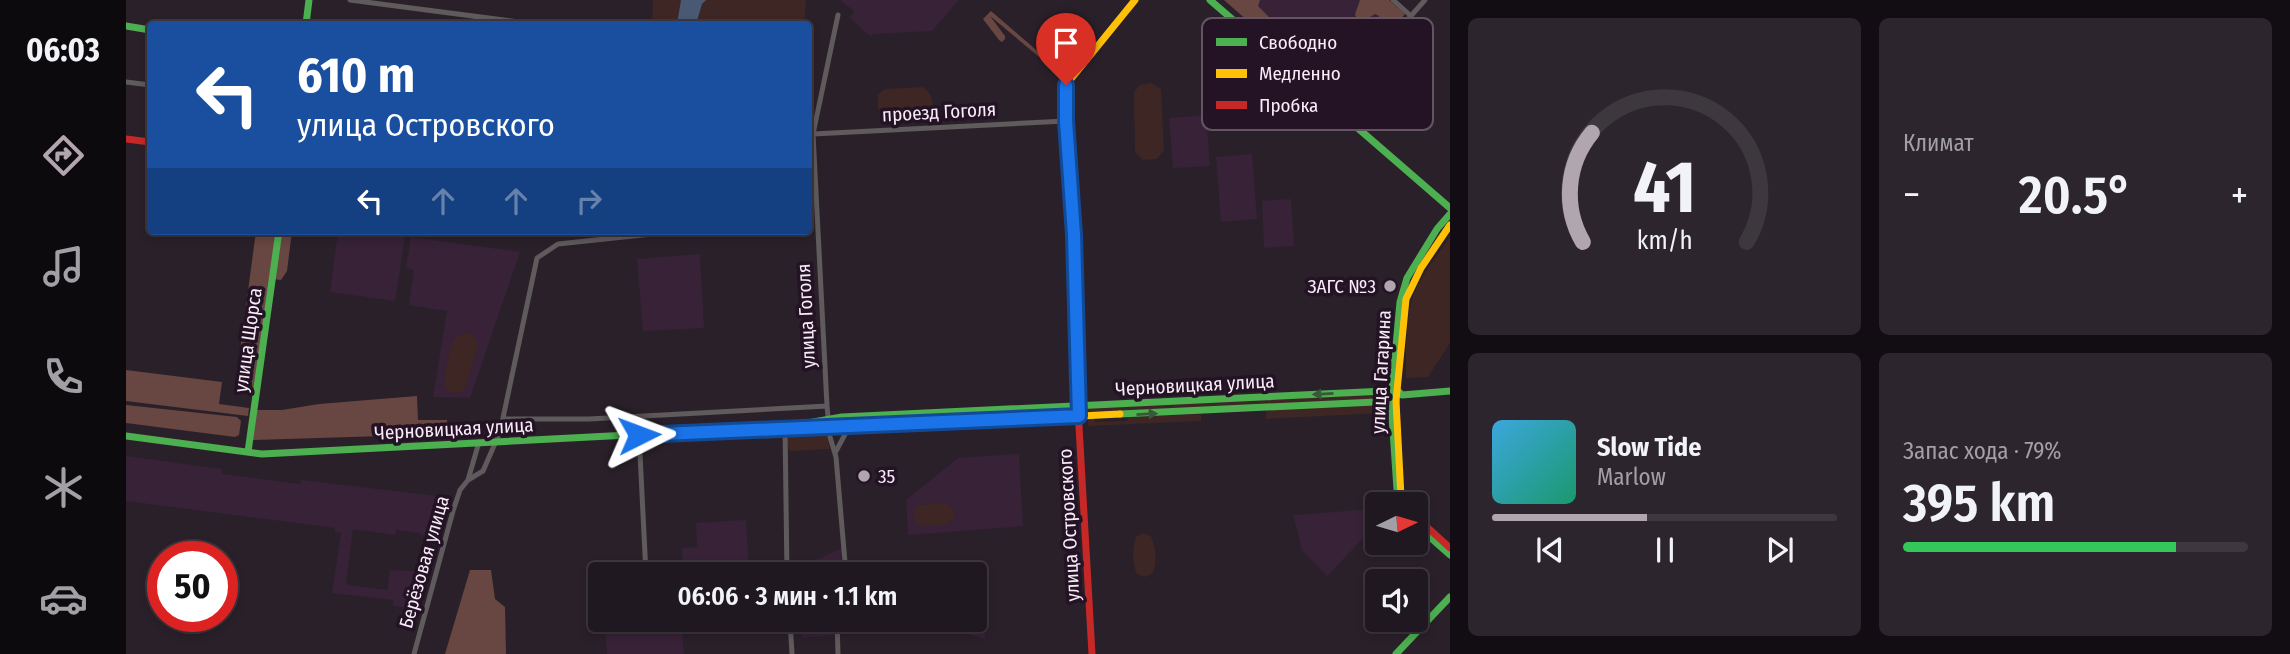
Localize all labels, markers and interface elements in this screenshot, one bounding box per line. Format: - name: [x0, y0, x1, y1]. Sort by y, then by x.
- pin: [1036, 13, 1096, 85]
- legend: [1202, 18, 1433, 130]
- icon: arrive: [1047, 24, 1085, 62]
- text: 06:03: [26, 31, 100, 69]
- text: Свободно: [1259, 31, 1337, 54]
- text: 610 m: [297, 46, 415, 105]
- icon: left: [182, 49, 273, 140]
- text: Медленно: [1259, 62, 1341, 85]
- text: Пробка: [1259, 94, 1318, 117]
- street label: проезд Гоголя: [881, 98, 997, 126]
- text: улица Островского: [297, 106, 555, 144]
- text: Климат: [1903, 129, 1974, 157]
- icon: directions: [39, 131, 88, 180]
- text: 41: [1633, 145, 1696, 232]
- text: 20.5°: [2019, 164, 2132, 227]
- text: −: [1903, 172, 1920, 218]
- text: +: [2231, 172, 2248, 218]
- icon: left: [351, 182, 389, 220]
- icon: ahead: [424, 182, 462, 220]
- icon: ahead: [497, 182, 535, 220]
- icon: right: [570, 182, 608, 220]
- text: km/h: [1637, 226, 1692, 256]
- icon: music: [39, 242, 88, 291]
- street label: улица Гоголя: [792, 263, 820, 369]
- place label: ЗАГС №3: [1308, 275, 1376, 298]
- marker: ЗАГС №3: [1382, 278, 1398, 294]
- street label: улица Щорса: [229, 286, 267, 394]
- street label: улица Гагарина: [1366, 310, 1396, 434]
- icon: phone: [39, 352, 88, 401]
- street label: Черновицкая улица: [1115, 369, 1275, 401]
- one-way arrow: [1312, 389, 1334, 400]
- position arrow: [602, 398, 676, 472]
- one-way arrow: [1136, 408, 1158, 419]
- street label: Черновицкая улица: [374, 413, 534, 445]
- text: Slow Tide: [1597, 432, 1701, 463]
- text: Запас хода · 79%: [1903, 437, 2062, 465]
- street label: улица Островского: [1054, 448, 1084, 602]
- icon: climate: [39, 463, 88, 512]
- text: Marlow: [1597, 463, 1666, 491]
- place label: 35: [878, 465, 895, 488]
- marker: 35: [856, 468, 872, 484]
- text: 395 km: [1903, 472, 2055, 535]
- north arrow: [1365, 492, 1428, 555]
- map controls: [1365, 492, 1428, 632]
- street label: Берёзовая улица: [394, 493, 454, 631]
- icon: previous: [1531, 531, 1569, 569]
- icon: pause: [1646, 531, 1684, 569]
- icon: next: [1761, 531, 1799, 569]
- speed limit sign: 50: [147, 541, 238, 632]
- button: sound: [1365, 569, 1428, 632]
- icon: car: [39, 574, 88, 623]
- text: 06:06 · 3 мин · 1.1 km: [678, 581, 897, 612]

